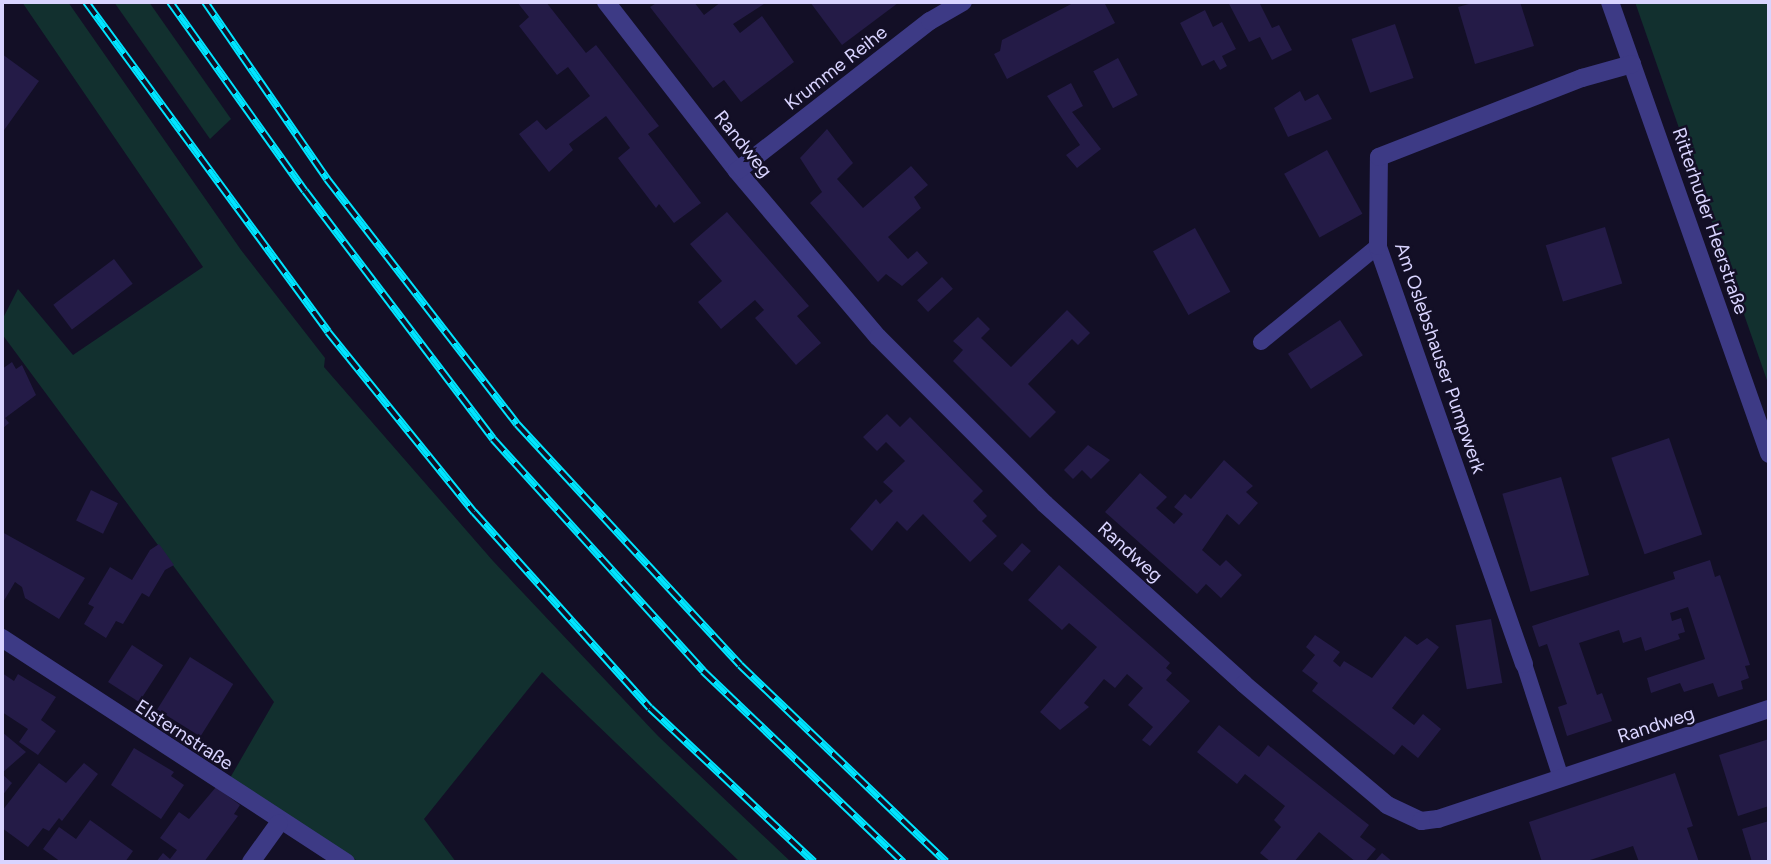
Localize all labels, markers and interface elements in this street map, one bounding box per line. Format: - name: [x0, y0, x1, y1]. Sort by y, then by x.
- street label: Krumme Reihe: [780, 21, 892, 115]
- street label: Randweg: [709, 106, 777, 182]
- street label: Ritterhuder Heerstraße: [1667, 125, 1753, 317]
- street label: Am Oslebshauser Pumpwerk: [1390, 240, 1490, 476]
- street label: Randweg: [1093, 517, 1167, 587]
- street label: Elsternstraße: [131, 695, 237, 775]
- street label: Randweg: [1615, 702, 1697, 748]

